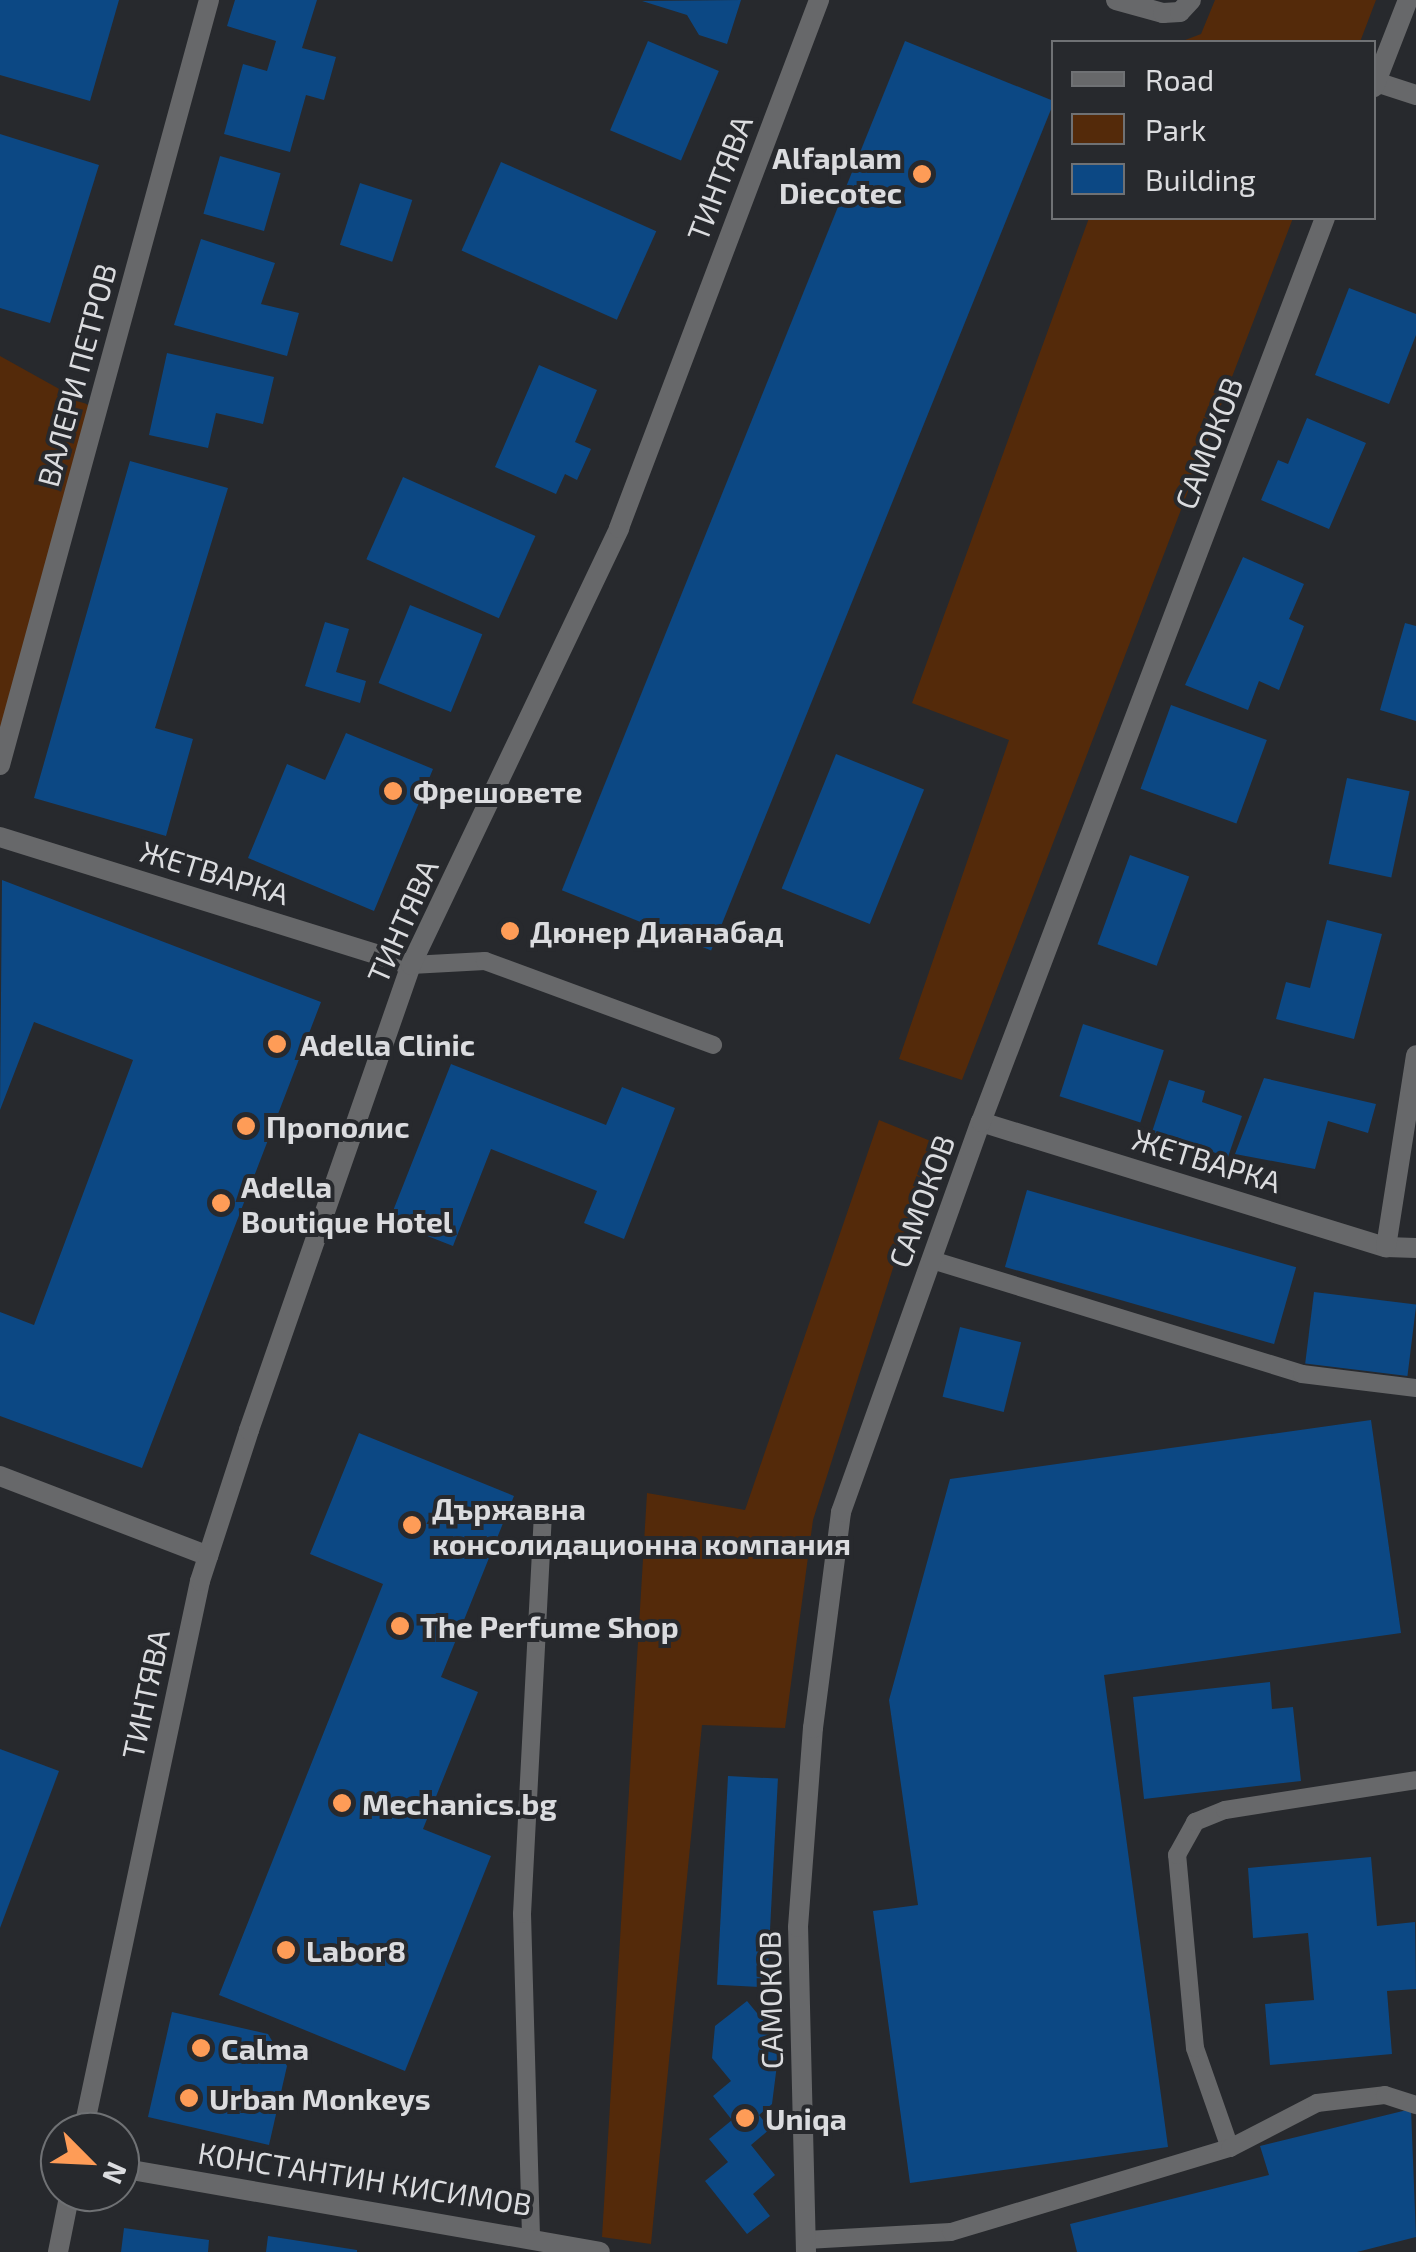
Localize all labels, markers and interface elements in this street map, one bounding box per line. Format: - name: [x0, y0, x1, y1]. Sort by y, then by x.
- legend: [1051, 40, 1376, 220]
- text: Road: [1145, 61, 1214, 97]
- street label: ТИНТЯВА: [679, 110, 759, 246]
- text: Park: [1145, 111, 1206, 147]
- place label: Alfaplam Diecotec: [772, 139, 902, 210]
- text: Building: [1145, 161, 1256, 197]
- marker: Alfaplam Diecotec: [911, 163, 933, 185]
- street label: ВАЛЕРИ ПЕТРОВ: [29, 260, 123, 490]
- street label: САМОКОВ: [1166, 372, 1250, 514]
- place label: Фрешовете: [413, 773, 583, 809]
- marker: Фрешовете: [382, 780, 404, 802]
- street label: ЖЕТВАРКА: [137, 832, 293, 912]
- street label: ТИНТЯВА: [359, 854, 445, 988]
- place label: Дюнер Дианабад: [530, 913, 784, 949]
- marker: Дюнер Дианабад: [499, 920, 521, 942]
- place label: Adella Clinic: [300, 1026, 475, 1062]
- marker: Adella Clinic: [264, 1031, 290, 1057]
- place label: Прополис: [266, 1108, 409, 1144]
- marker: Прополис: [235, 1115, 257, 1137]
- street label: ЖЕТВАРКА: [1129, 1120, 1285, 1200]
- street label: САМОКОВ: [880, 1130, 962, 1272]
- place label: Adella Boutique Hotel: [241, 1168, 453, 1238]
- marker: Adella Boutique Hotel: [210, 1192, 232, 1214]
- place label: Държавна консолидационна компания: [432, 1490, 851, 1560]
- marker: Държавна консолидационна компания: [401, 1514, 423, 1536]
- place label: The Perfume Shop: [420, 1608, 679, 1644]
- marker: The Perfume Shop: [389, 1615, 411, 1637]
- street label: ТИНТЯВА: [114, 1626, 176, 1762]
- place label: Mechanics.bg: [362, 1785, 557, 1821]
- marker: Mechanics.bg: [331, 1792, 353, 1814]
- street label: САМОКОВ: [751, 1930, 789, 2070]
- place label: Labor8: [306, 1932, 406, 1968]
- marker: Labor8: [275, 1939, 297, 1961]
- place label: Calma: [221, 2030, 309, 2066]
- marker: Calma: [190, 2037, 212, 2059]
- place label: Urban Monkeys: [209, 2080, 431, 2116]
- marker: Urban Monkeys: [178, 2087, 200, 2109]
- place label: Uniqa: [765, 2100, 847, 2136]
- marker: Uniqa: [734, 2107, 756, 2129]
- north arrow: [40, 2112, 140, 2212]
- street label: КОНСТАНТИН КИСИМОВ: [196, 2134, 534, 2222]
- text: N: [96, 2157, 135, 2190]

